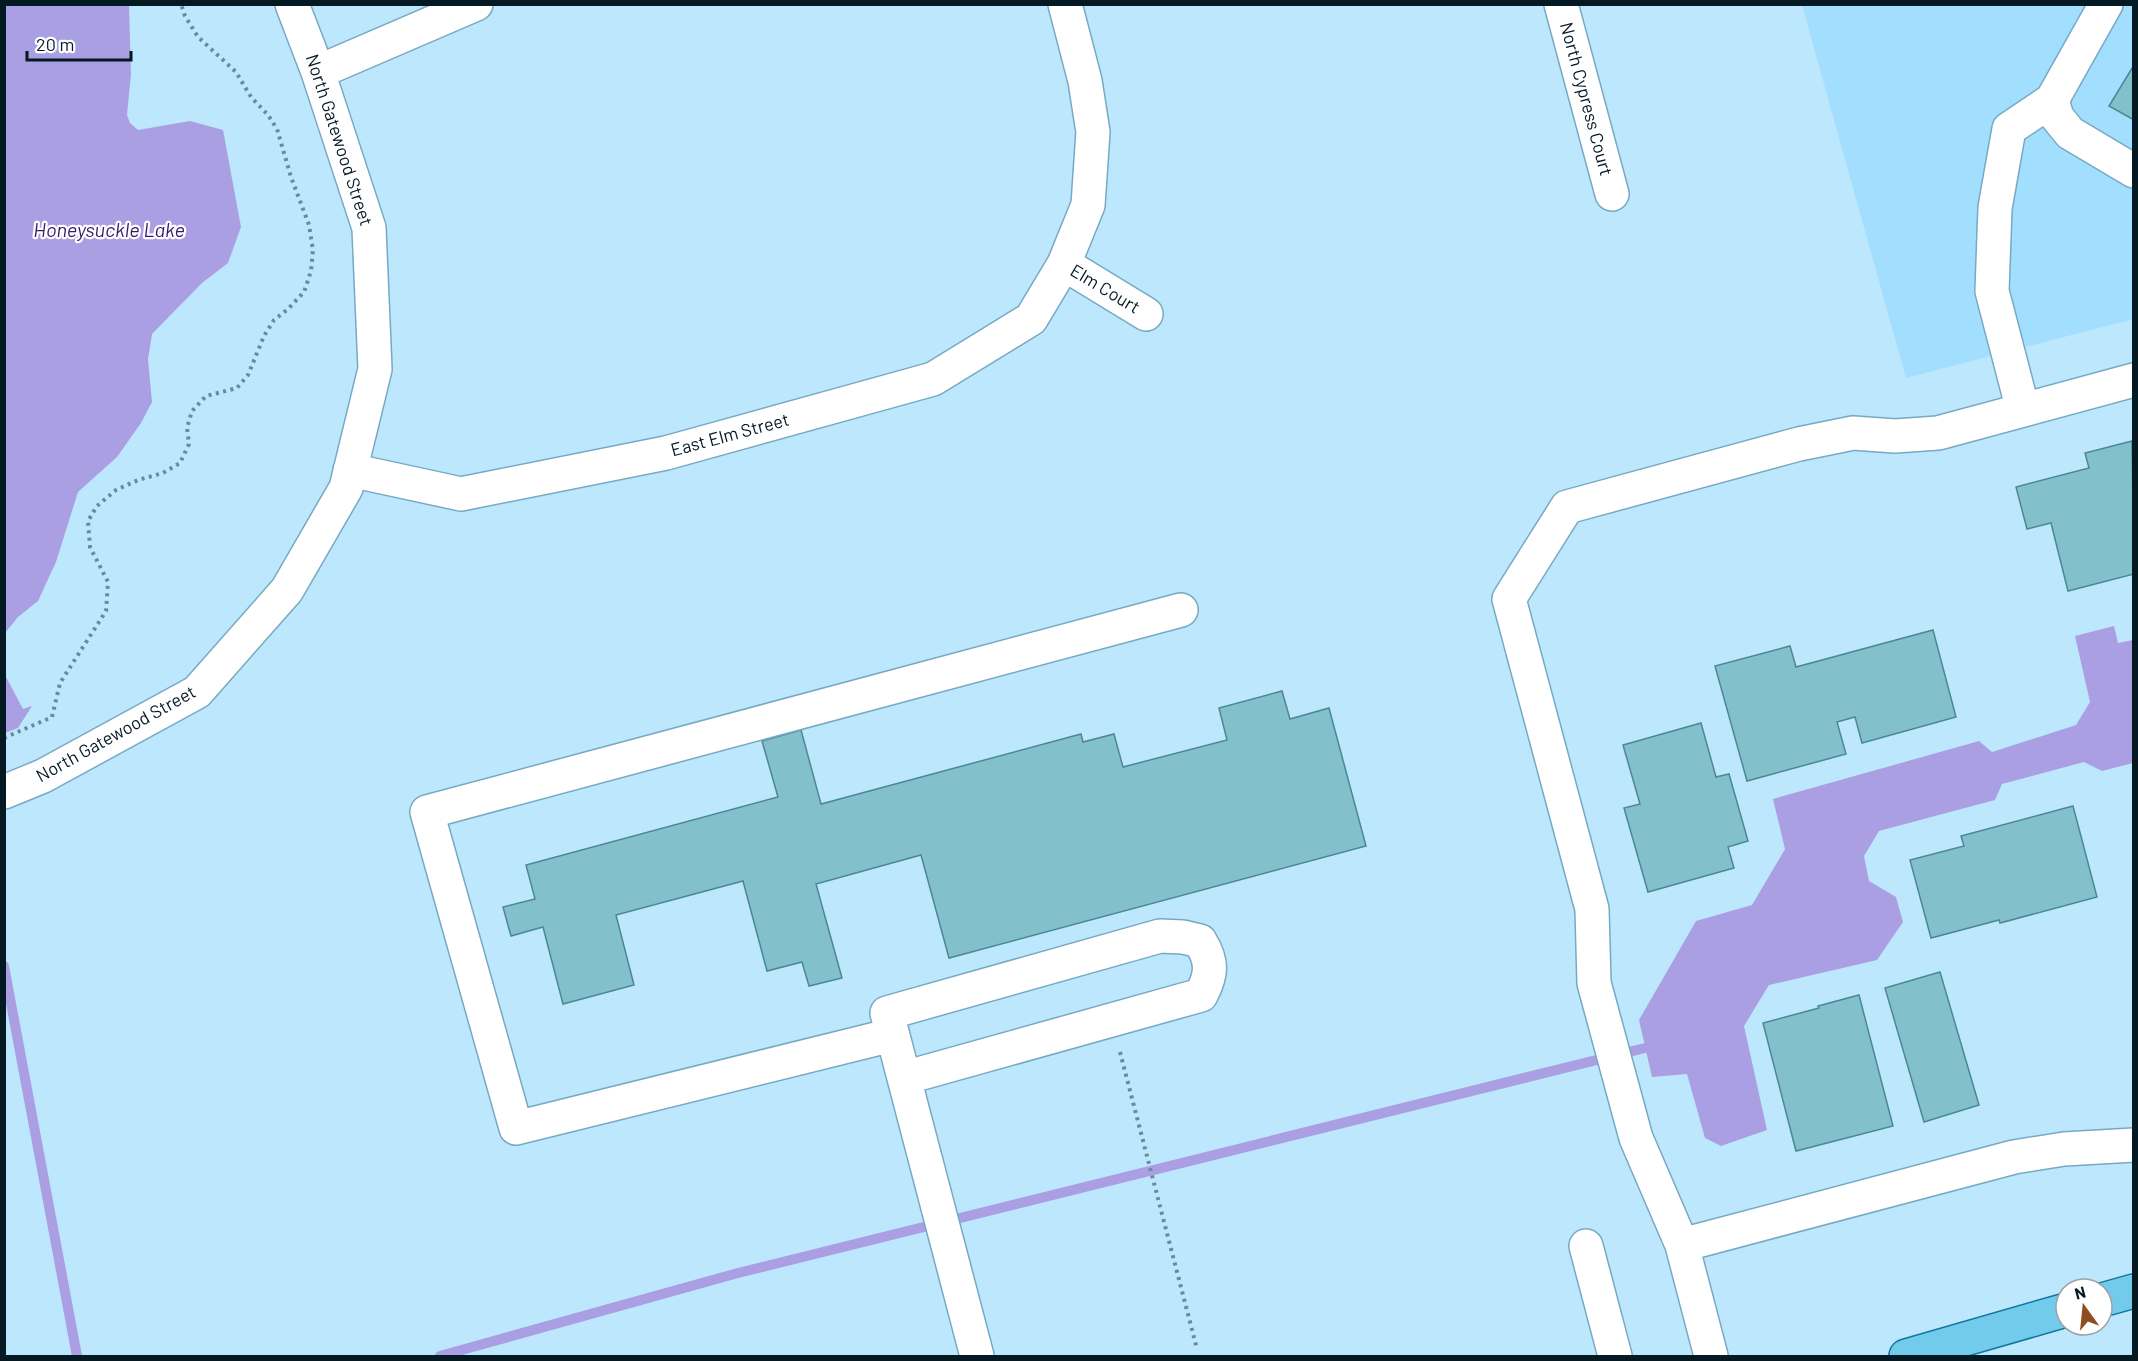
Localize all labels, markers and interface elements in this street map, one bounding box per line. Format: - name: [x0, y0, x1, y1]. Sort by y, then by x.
- street label: North Cypress Court: [1556, 20, 1618, 178]
- scale bar: [27, 24, 130, 62]
- text: 20 m: [36, 33, 74, 55]
- street label: North Gatewood Street: [302, 51, 378, 228]
- water label: Honeysuckle Lake: [33, 217, 185, 241]
- street label: Elm Court: [1067, 259, 1144, 317]
- street label: East Elm Street: [668, 408, 791, 460]
- street label: North Gatewood Street: [32, 680, 199, 786]
- north arrow: [2054, 1277, 2114, 1337]
- text: N: [2072, 1281, 2088, 1303]

